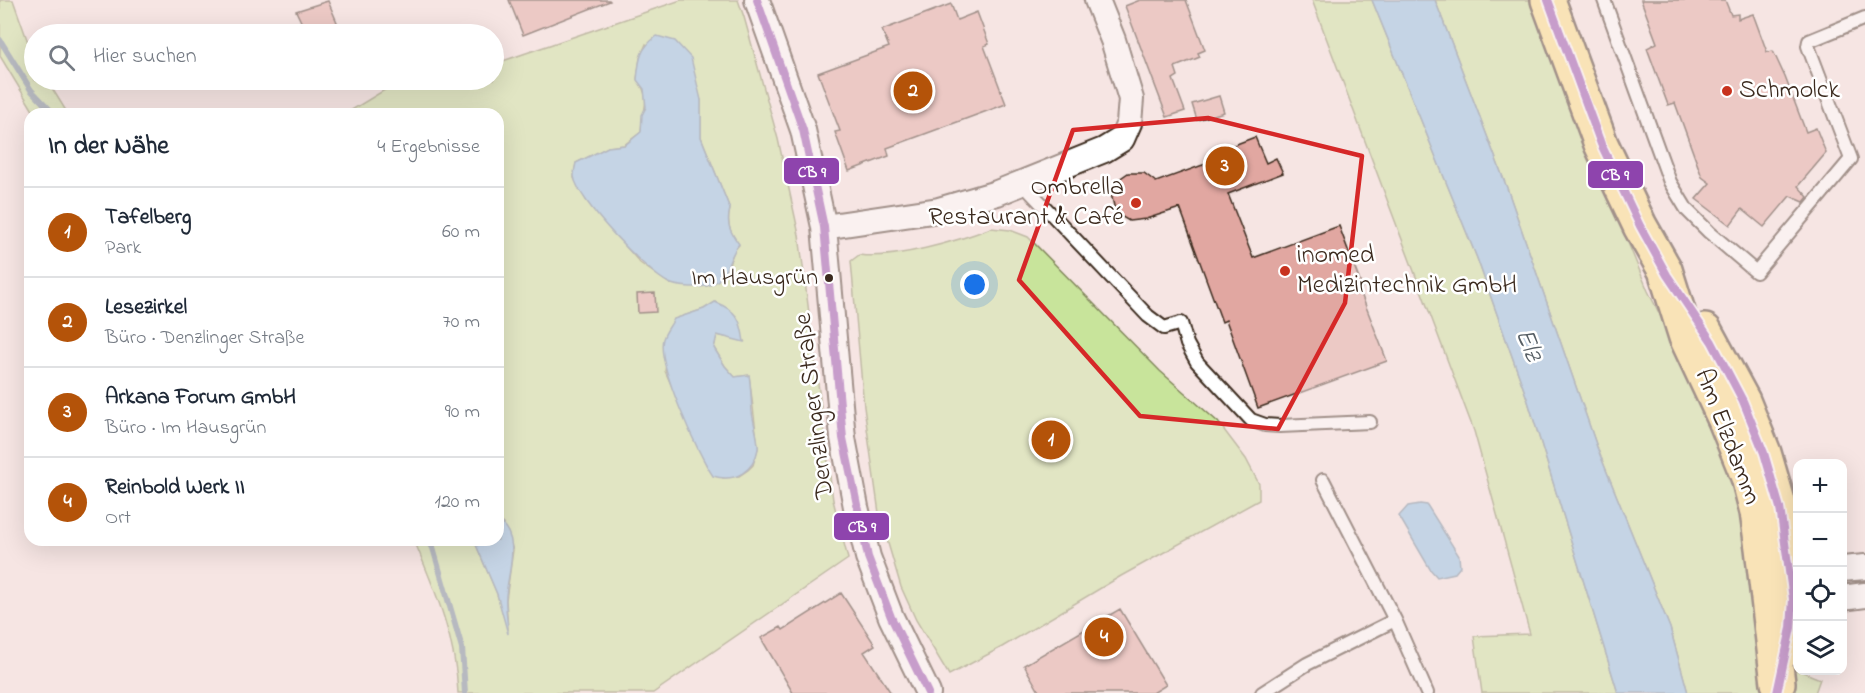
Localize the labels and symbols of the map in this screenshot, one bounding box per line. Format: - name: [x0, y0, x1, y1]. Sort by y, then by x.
- pin: 2: [894, 68, 932, 113]
- place label: Schmolck: [1739, 72, 1840, 110]
- marker: Schmolck: [1720, 84, 1734, 98]
- pin: 3: [1206, 144, 1244, 188]
- line badge: CB 9: [783, 157, 840, 185]
- line badge: CB 9: [1587, 160, 1644, 189]
- text: CB 9: [798, 161, 826, 185]
- text: CB 9: [1601, 164, 1629, 188]
- place label: Ombrella Restaurant & Café: [928, 169, 1124, 237]
- marker: Ombrella Restaurant & Café: [1129, 196, 1143, 210]
- place label: inomed Medizintechnik GmbH: [1297, 237, 1517, 305]
- place label: Im Hausgrün: [691, 261, 818, 296]
- marker: inomed Medizintechnik GmbH: [1278, 264, 1292, 278]
- your location: [960, 270, 989, 299]
- marker: Im Hausgrün: [823, 272, 835, 284]
- street label: Denzlinger Straße: [785, 311, 845, 502]
- water label: Elz: [1504, 323, 1553, 369]
- street label: Am Elzdamm: [1684, 364, 1770, 510]
- pin: 1: [1032, 418, 1070, 462]
- line badge: CB 9: [833, 512, 890, 541]
- text: CB 9: [848, 516, 876, 540]
- pin: 4: [1084, 614, 1124, 660]

